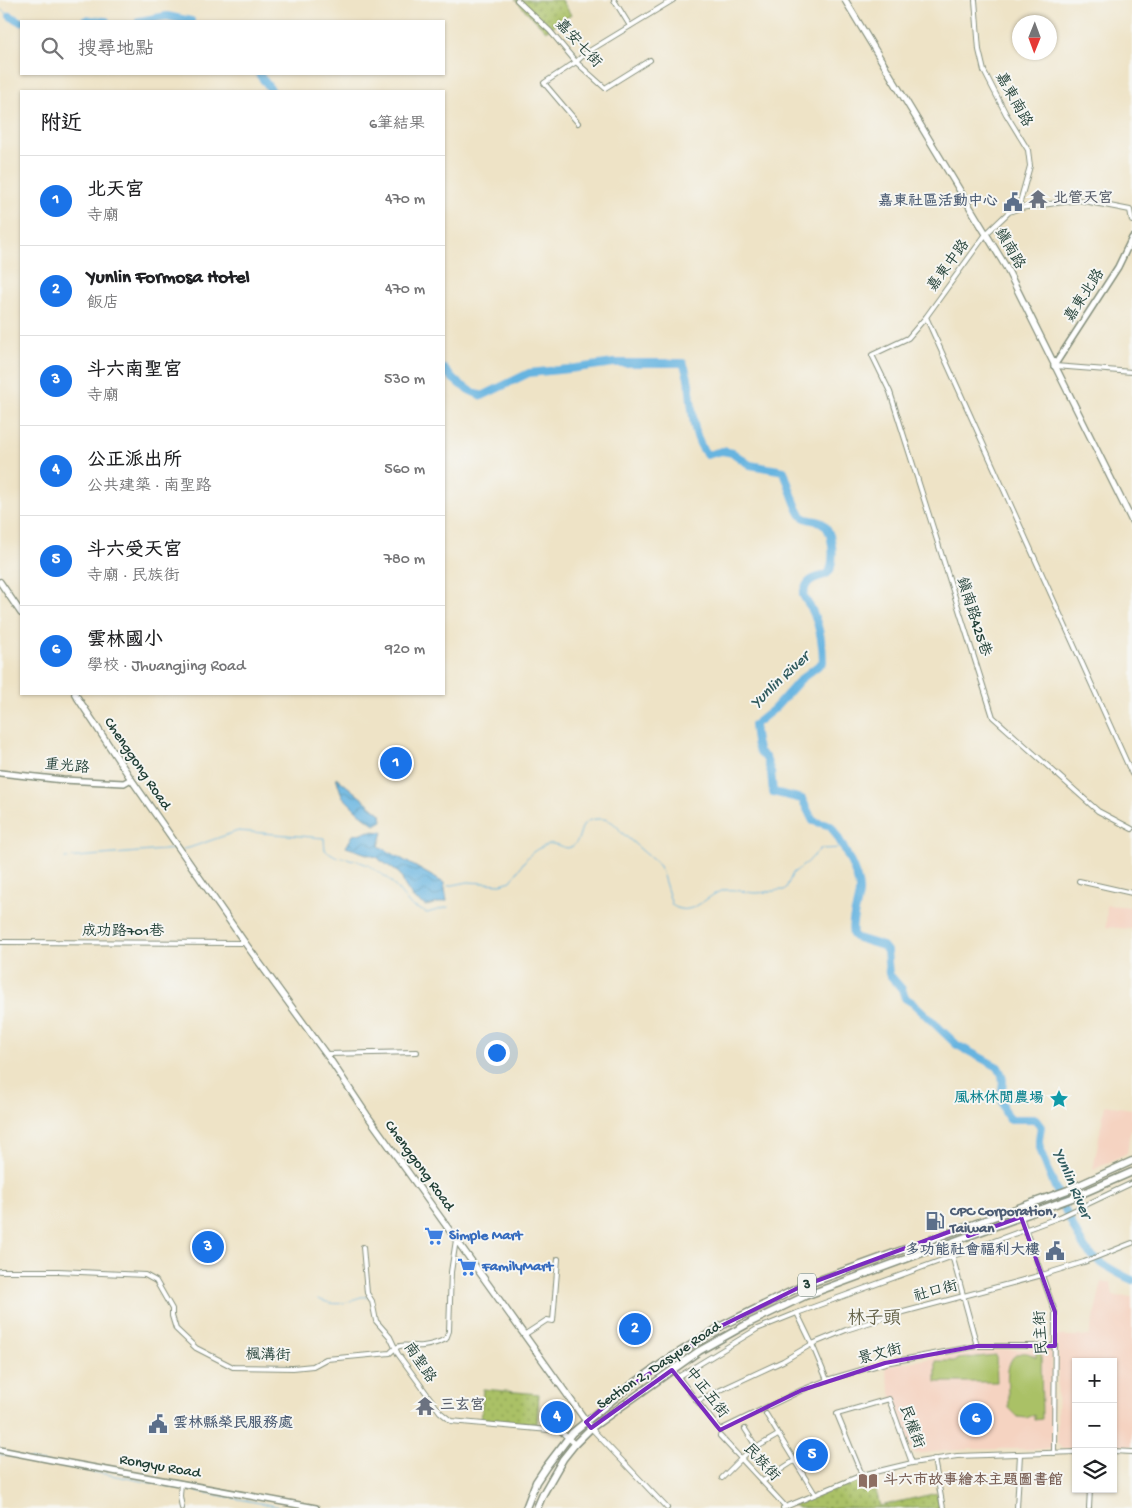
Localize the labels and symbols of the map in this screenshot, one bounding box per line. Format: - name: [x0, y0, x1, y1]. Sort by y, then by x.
- north arrow: [1012, 15, 1057, 60]
- street label: 嘉安七街: [551, 16, 605, 72]
- street label: 嘉東南路: [991, 69, 1036, 131]
- temple icon: 北管天宮: [1027, 188, 1049, 210]
- place label: 北管天宮: [1053, 190, 1113, 208]
- public building icon: 嘉東社區活動中心: [1002, 191, 1024, 213]
- place label: 嘉東社區活動中心: [878, 193, 998, 211]
- street label: 鎮南路: [990, 225, 1029, 273]
- street label: 嘉東中路: [924, 236, 974, 296]
- street label: 嘉東北路: [1061, 266, 1109, 326]
- street label: 鎮南路425巷: [952, 575, 995, 659]
- water label: Yunlin River: [748, 647, 817, 713]
- street label: Chenggong Road: [99, 714, 175, 815]
- pin: 1: [380, 744, 412, 782]
- street label: 重光路: [44, 756, 90, 778]
- street label: 成功路701巷: [82, 923, 164, 941]
- your location: [484, 1040, 510, 1066]
- place icon: 風林休閒農場: [1048, 1088, 1070, 1110]
- place label: 風林休閒農場: [954, 1090, 1044, 1108]
- street label: Chenggong Road: [380, 1117, 459, 1216]
- water label: Yunlin River: [1048, 1146, 1095, 1225]
- place label: CPC Corporation, Taiwan: [949, 1203, 1057, 1238]
- fuel station icon: CPC Corporation, Taiwan: [924, 1210, 946, 1232]
- supermarket icon: Simple Mart: [423, 1225, 445, 1247]
- place label: Simple Mart: [449, 1227, 524, 1245]
- pin: 3: [192, 1228, 224, 1266]
- public building icon: 多功能社會福利大樓: [1044, 1240, 1066, 1262]
- place label: 多功能社會福利大樓: [905, 1241, 1040, 1260]
- supermarket icon: FamilyMart: [456, 1256, 478, 1278]
- place label: FamilyMart: [481, 1258, 555, 1276]
- road number: 3: [798, 1274, 816, 1296]
- street label: 社口街: [912, 1277, 960, 1307]
- district label: 林子頭: [847, 1308, 901, 1330]
- pin: 2: [619, 1310, 651, 1348]
- street label: 民主街: [1032, 1310, 1052, 1356]
- street label: Section 2, Dasyue Road: [594, 1318, 724, 1414]
- street label: 南聖路: [399, 1339, 440, 1387]
- street label: 景文街: [856, 1341, 904, 1369]
- street label: 楓溝街: [245, 1347, 291, 1365]
- street label: 中正五街: [680, 1364, 732, 1422]
- temple icon: 三玄宮: [414, 1395, 436, 1417]
- place label: 三玄宮: [440, 1397, 485, 1415]
- pin: 4: [541, 1398, 573, 1436]
- pin: 6: [960, 1400, 992, 1438]
- street label: 民權街: [895, 1402, 928, 1451]
- public building icon: 雲林縣榮民服務處: [147, 1413, 169, 1435]
- place label: 雲林縣榮民服務處: [173, 1415, 293, 1433]
- pin: 5: [796, 1436, 828, 1474]
- street label: 民族街: [739, 1440, 783, 1486]
- street label: Rongyu Road: [118, 1451, 203, 1483]
- library icon: 斗六市故事繪本主題圖書館: [857, 1470, 879, 1492]
- place label: 斗六市故事繪本主題圖書館: [883, 1472, 1063, 1490]

